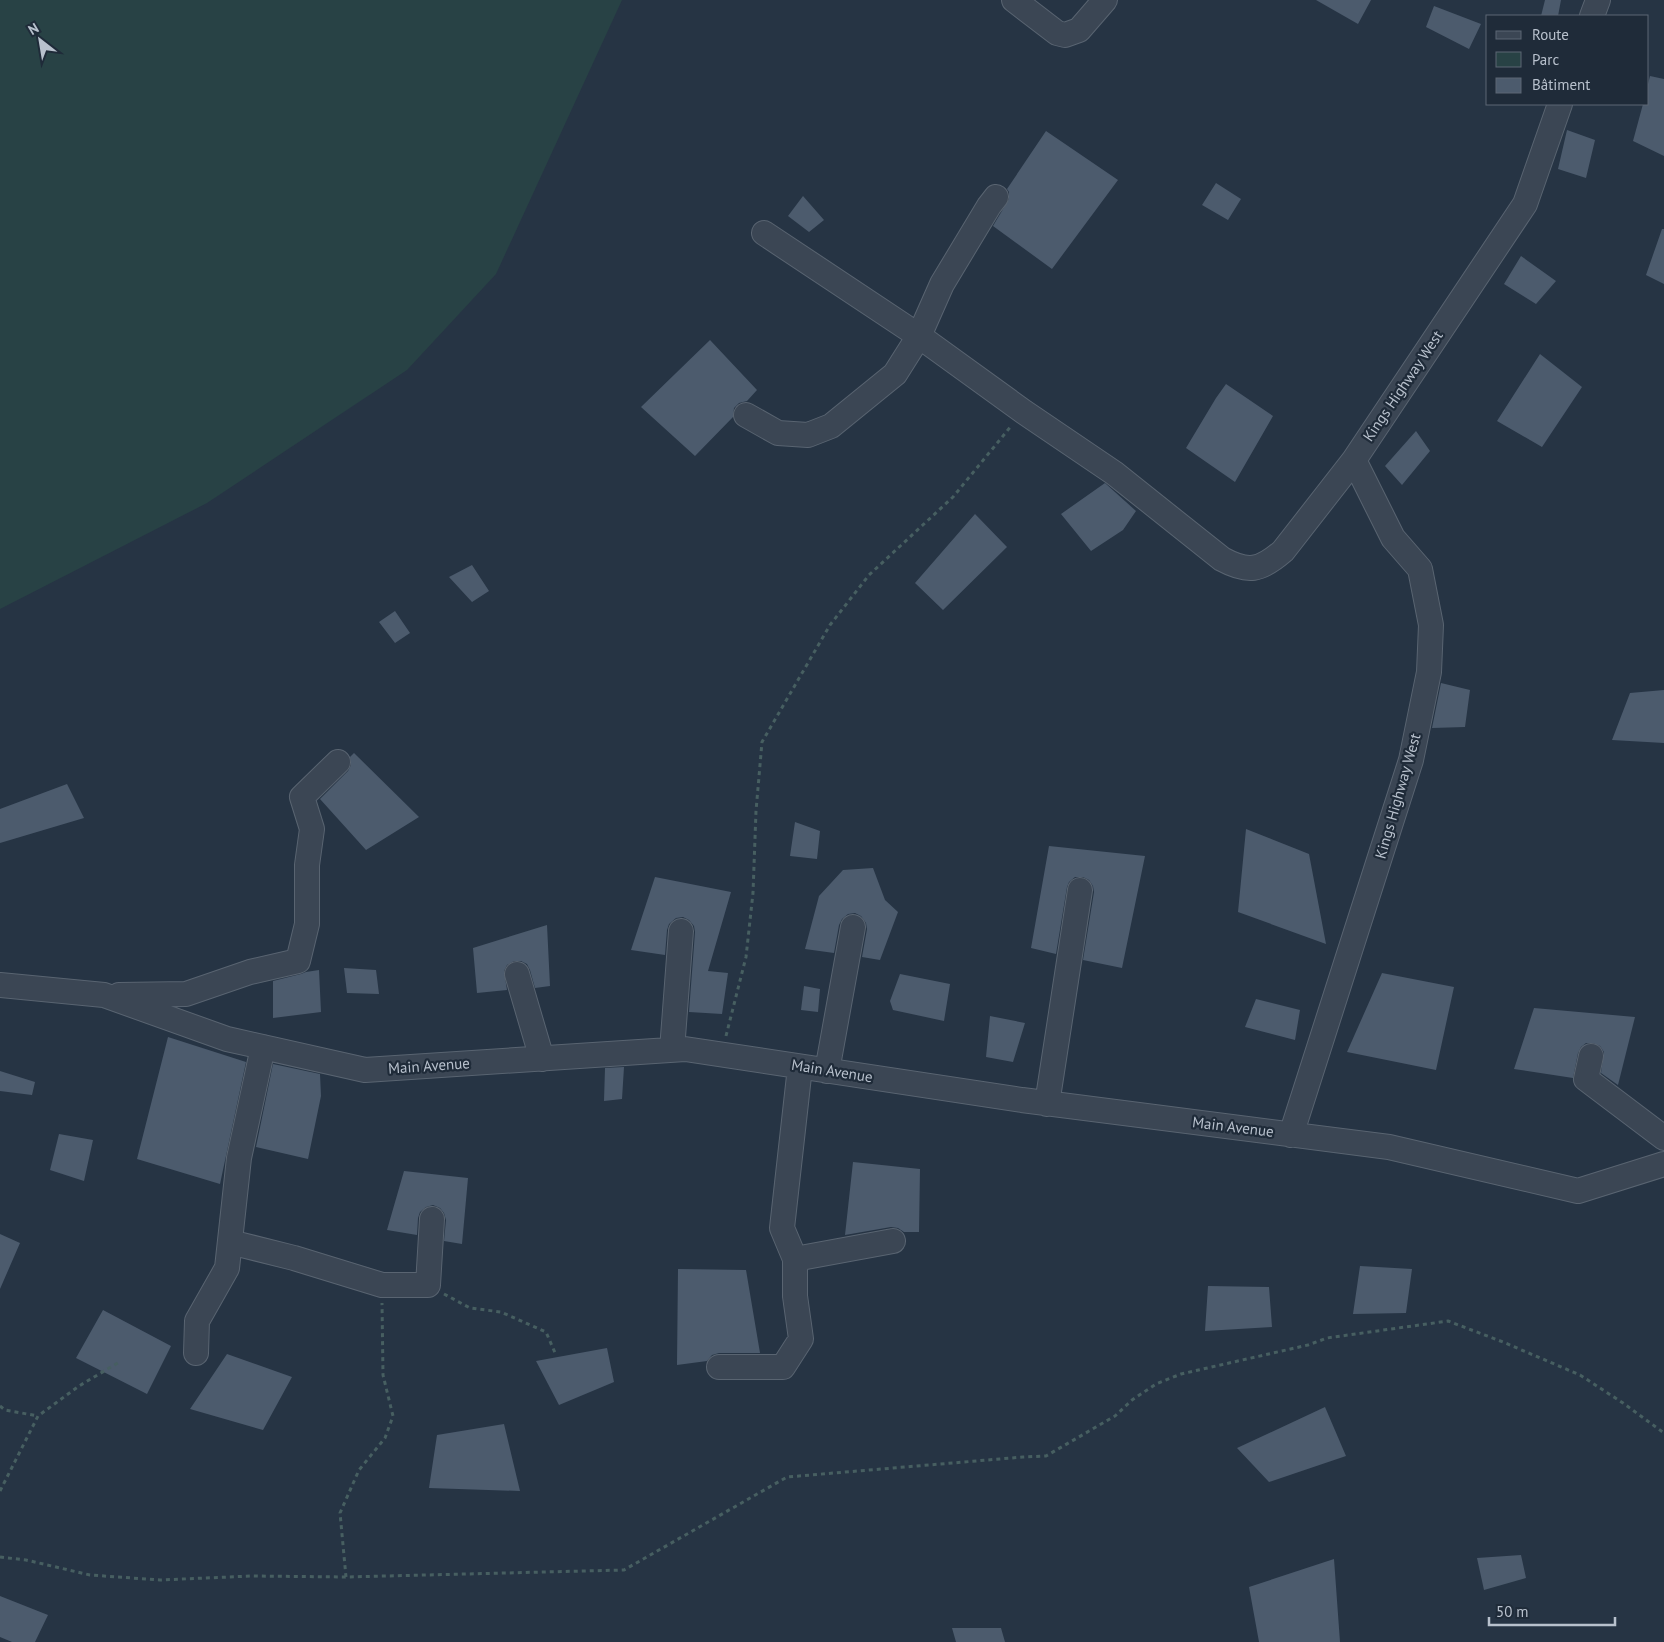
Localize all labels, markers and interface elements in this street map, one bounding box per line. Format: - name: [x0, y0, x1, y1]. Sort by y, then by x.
- north arrow: [15, 15, 65, 65]
- legend: [1486, 15, 1649, 105]
- text: N: [25, 19, 42, 39]
- text: Route: [1532, 25, 1569, 44]
- text: Parc: [1532, 50, 1559, 69]
- text: Bâtiment: [1532, 75, 1590, 94]
- street label: Kings Highway West: [1358, 327, 1447, 445]
- street label: Kings Highway West: [1371, 731, 1425, 861]
- street label: Main Avenue: [387, 1053, 470, 1078]
- street label: Main Avenue: [790, 1055, 874, 1086]
- street label: Main Avenue: [1191, 1112, 1275, 1141]
- scale bar: [1489, 1594, 1615, 1626]
- text: 50 m: [1496, 1602, 1529, 1621]

